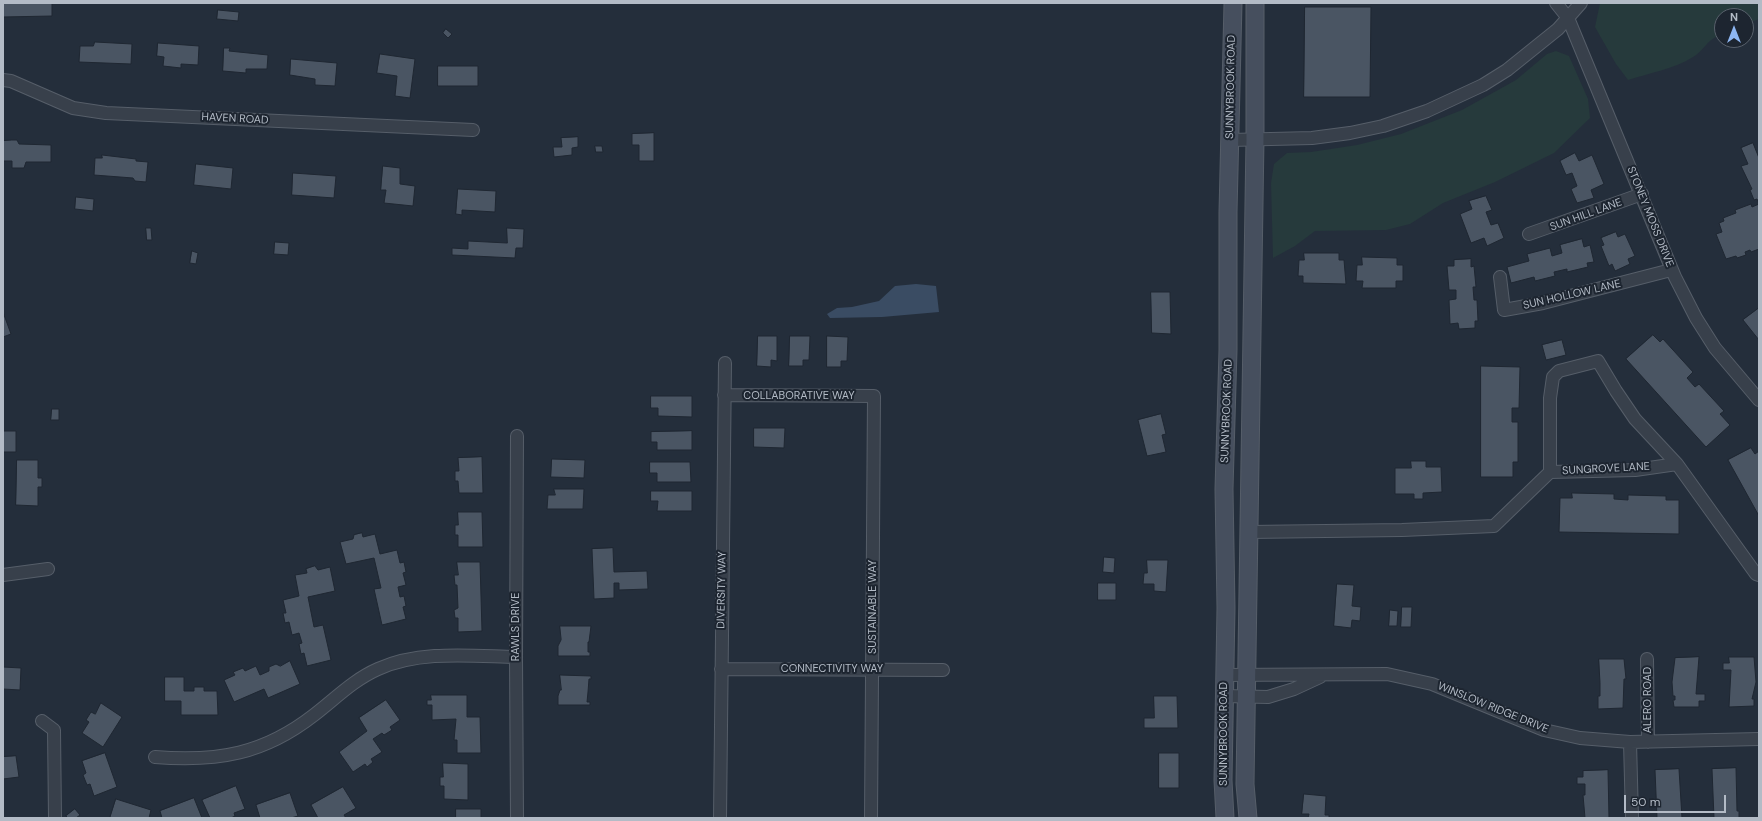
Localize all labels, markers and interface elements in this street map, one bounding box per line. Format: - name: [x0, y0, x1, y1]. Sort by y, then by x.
- north arrow: [1714, 8, 1754, 48]
- text: N: [1730, 10, 1738, 24]
- street label: SUNNYBROOK ROAD: [1223, 35, 1239, 139]
- street label: HAVEN ROAD: [201, 111, 269, 127]
- street label: STONEY MOSS DRIVE: [1624, 165, 1676, 269]
- street label: SUN HILL LANE: [1548, 196, 1624, 234]
- street label: SUN HOLLOW LANE: [1522, 277, 1622, 313]
- street label: SUNNYBROOK ROAD: [1219, 359, 1235, 463]
- street label: COLLABORATIVE WAY: [743, 389, 855, 403]
- street label: SUNGROVE LANE: [1562, 460, 1650, 478]
- street label: DIVERSITY WAY: [715, 551, 729, 629]
- street label: SUSTAINABLE WAY: [866, 560, 880, 654]
- street label: RAWLS DRIVE: [509, 593, 523, 661]
- street label: CONNECTIVITY WAY: [781, 662, 883, 676]
- street label: ALERO ROAD: [1641, 667, 1655, 733]
- street label: WINSLOW RIDGE DRIVE: [1436, 680, 1550, 736]
- street label: SUNNYBROOK ROAD: [1217, 682, 1231, 786]
- scale bar: [1626, 787, 1728, 813]
- text: 50 m: [1631, 794, 1660, 810]

